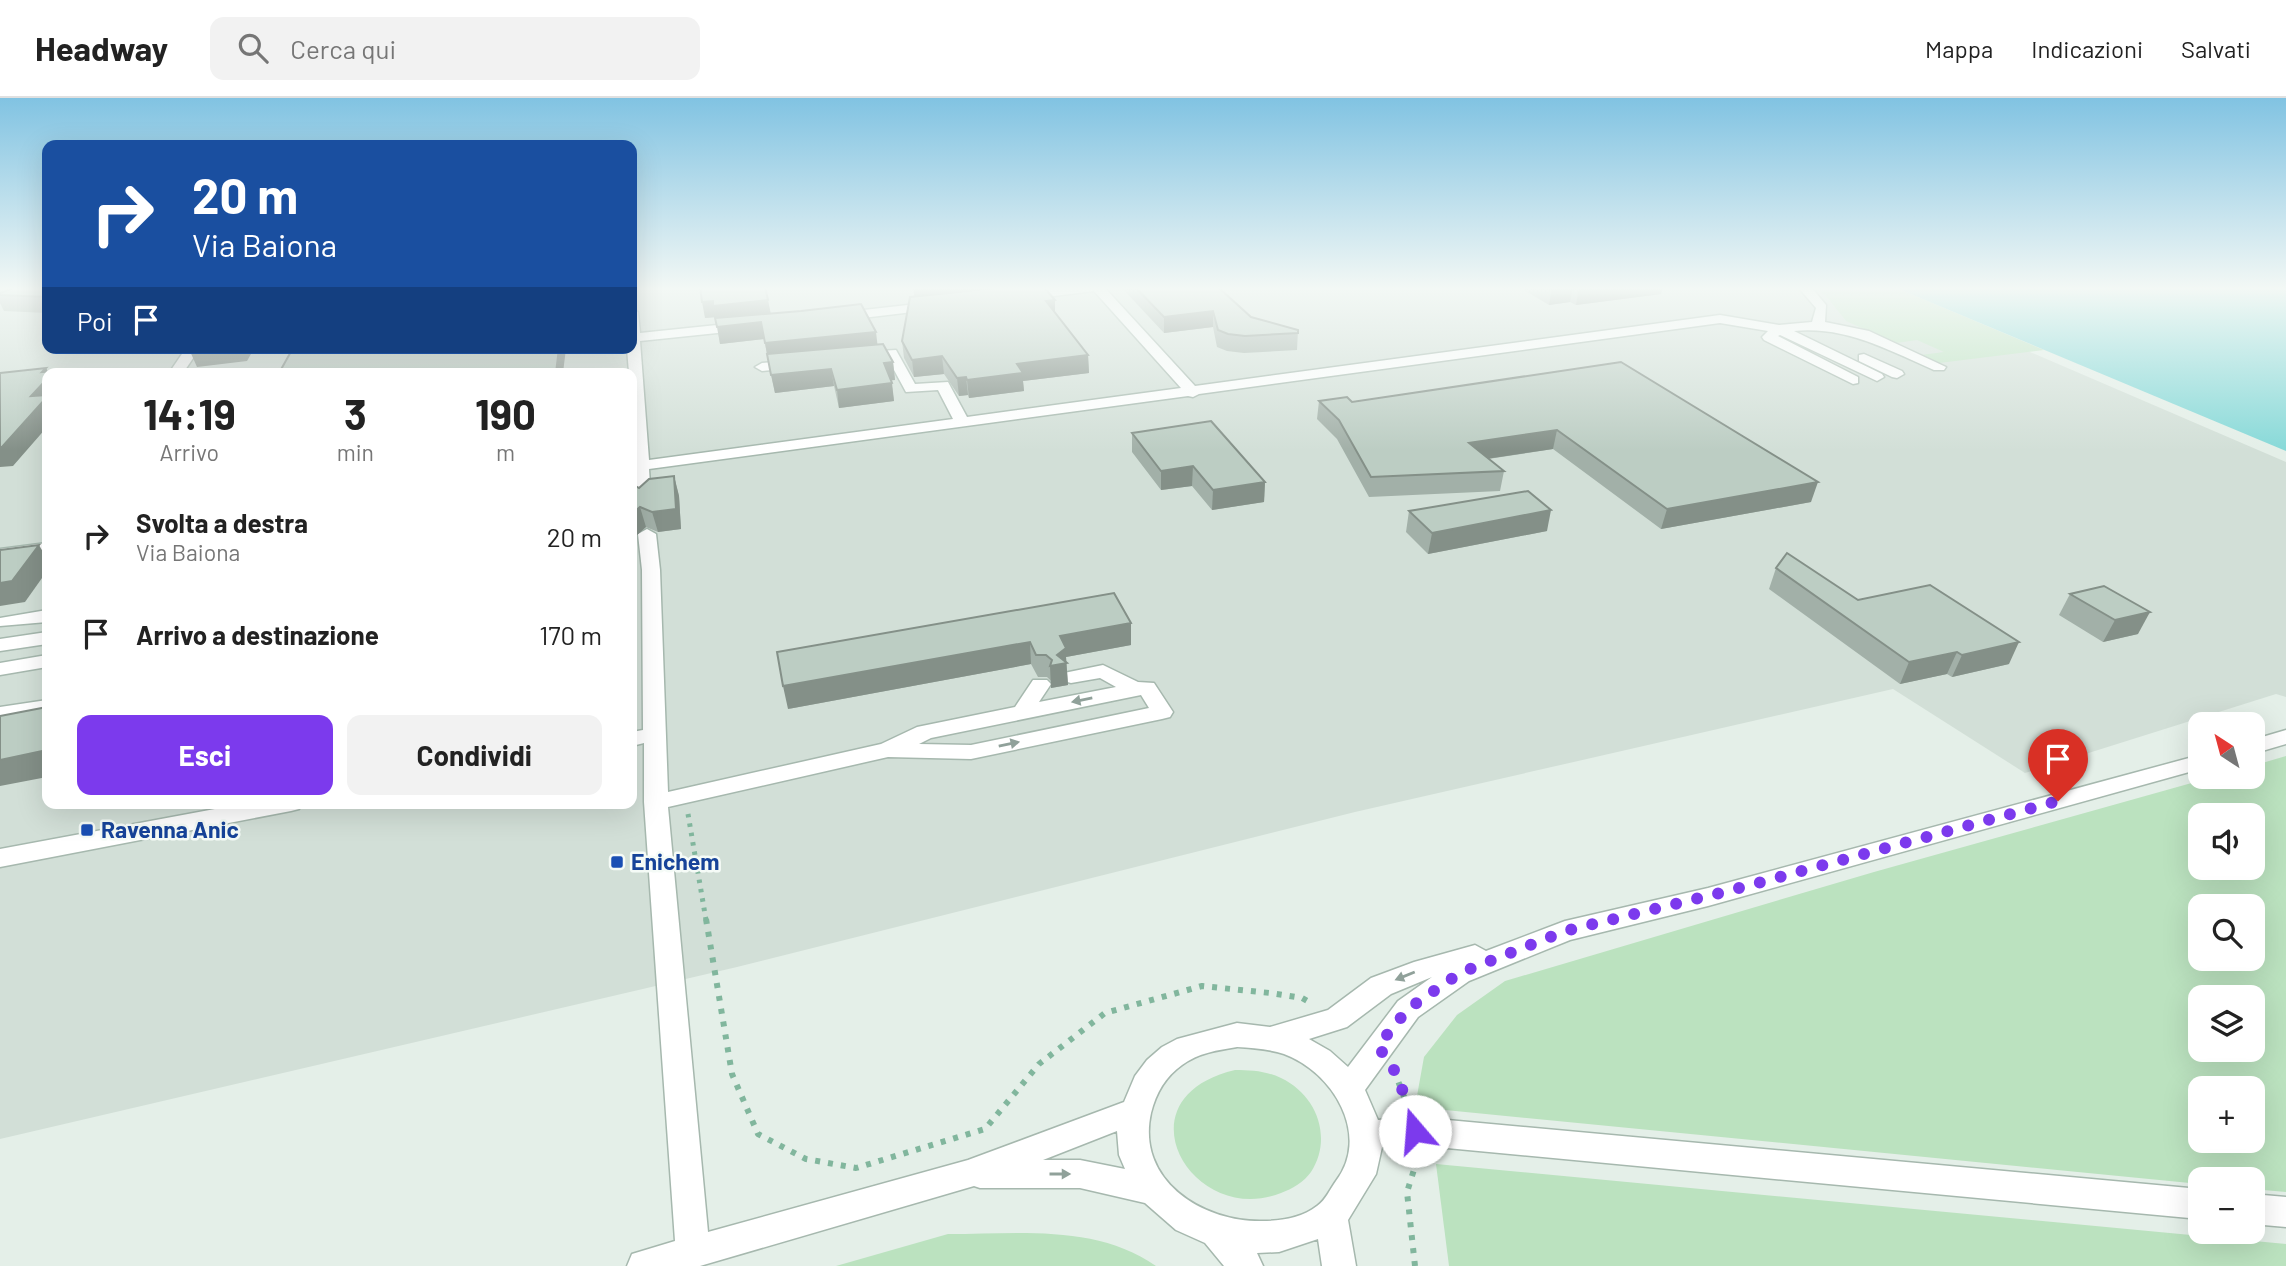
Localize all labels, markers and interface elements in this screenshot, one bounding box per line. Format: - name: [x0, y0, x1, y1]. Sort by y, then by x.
- search box: [210, 17, 700, 80]
- text: Headway: [35, 28, 168, 68]
- icon: search: [234, 29, 272, 67]
- text: Cerca qui: [290, 33, 396, 64]
- text: Mappa: [1925, 34, 1993, 63]
- text: Indicazioni: [2031, 34, 2143, 63]
- text: Salvati: [2181, 34, 2251, 63]
- text: 20 m: [192, 165, 298, 224]
- icon: right: [77, 168, 168, 259]
- text: Via Baiona: [192, 225, 337, 263]
- icon: arrive: [127, 301, 165, 339]
- text: Poi: [77, 305, 113, 336]
- text: 14:19: [143, 388, 236, 438]
- text: 3: [344, 388, 367, 438]
- text: 190: [475, 388, 536, 438]
- text: Arrivo: [160, 438, 219, 466]
- text: min: [337, 438, 374, 466]
- text: m: [496, 438, 515, 466]
- text: Svolta a destra: [136, 507, 308, 538]
- icon: right: [77, 517, 115, 555]
- text: 20 m: [547, 521, 602, 552]
- text: Via Baiona: [136, 538, 240, 566]
- icon: arrive: [77, 615, 115, 653]
- text: Arrivo a destinazione: [136, 619, 379, 650]
- text: 170 m: [539, 619, 602, 650]
- one-way arrow: [1071, 695, 1093, 706]
- north arrow: [2188, 712, 2264, 789]
- map controls: [2188, 712, 2265, 1244]
- button: Esci: [77, 715, 333, 795]
- button: Condividi: [347, 715, 602, 795]
- pin: [2028, 729, 2088, 801]
- one-way arrow: [998, 739, 1020, 750]
- icon: arrive: [2039, 740, 2077, 778]
- button: sound: [2188, 803, 2265, 880]
- place label: Ravenna Anic: [101, 815, 239, 843]
- marker: Ravenna Anic: [79, 822, 95, 838]
- place label: Enichem: [631, 847, 720, 875]
- marker: Enichem: [609, 854, 625, 870]
- button: search: [2188, 894, 2265, 971]
- one-way arrow: [1395, 971, 1416, 982]
- button: layers: [2188, 985, 2265, 1062]
- button: +: [2188, 1076, 2265, 1153]
- position arrow: [1378, 1094, 1452, 1168]
- button: −: [2188, 1167, 2265, 1244]
- one-way arrow: [1050, 1168, 1072, 1180]

